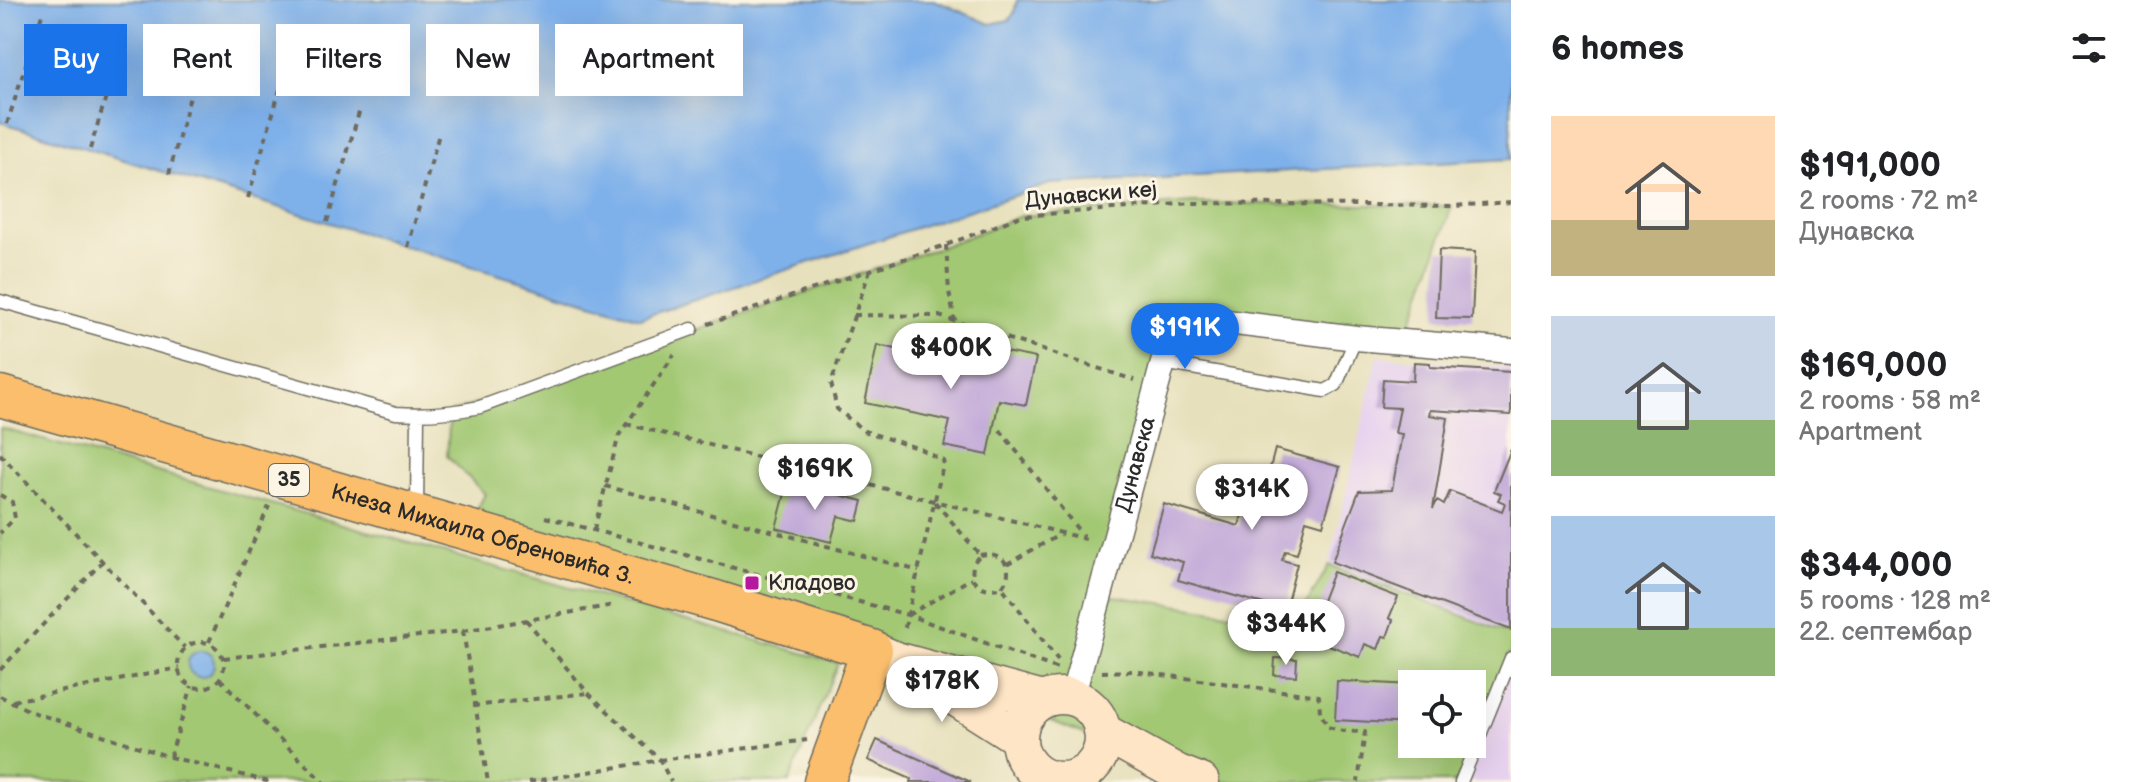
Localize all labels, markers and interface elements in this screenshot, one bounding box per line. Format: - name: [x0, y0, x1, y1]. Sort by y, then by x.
- chip: Buy: [24, 24, 127, 96]
- chip: Rent: [143, 24, 260, 96]
- chip: Filters: [276, 24, 410, 96]
- chip: New: [426, 24, 539, 96]
- chip: Apartment: [555, 24, 743, 96]
- icon: filters: [2067, 26, 2111, 70]
- text: 6 homes: [1551, 28, 1684, 69]
- text: $191,000: [1799, 145, 1941, 186]
- icon: home: [1615, 148, 1711, 244]
- street label: Дунавски кеј: [1024, 176, 1158, 214]
- text: 2 rooms · 72 m²: [1799, 186, 1978, 217]
- text: Дунавска: [1799, 217, 1915, 248]
- pin: $191K: [1129, 303, 1241, 371]
- text: $191K: [1149, 313, 1221, 344]
- pin: $400K: [895, 323, 1007, 391]
- text: $400K: [910, 333, 992, 364]
- text: $169,000: [1799, 345, 1947, 386]
- icon: home: [1615, 348, 1711, 444]
- text: 2 rooms · 58 m²: [1799, 386, 1981, 417]
- street label: Дунавска: [1110, 414, 1161, 515]
- text: Apartment: [1799, 417, 1922, 448]
- pin: $169K: [759, 444, 871, 512]
- text: $169K: [777, 454, 853, 485]
- road number: 35: [269, 464, 309, 496]
- pin: $314K: [1196, 464, 1308, 532]
- text: $314K: [1214, 474, 1290, 505]
- street label: Кнеза Михаила Обреновића 3.: [328, 478, 637, 590]
- text: $344,000: [1799, 545, 1952, 586]
- icon: home: [1615, 548, 1711, 644]
- place label: Кладово: [768, 570, 856, 597]
- marker: Кладово: [743, 574, 761, 592]
- text: 5 rooms · 128 m²: [1799, 586, 1991, 617]
- pin: $344K: [1230, 599, 1342, 667]
- text: $344K: [1246, 609, 1326, 640]
- text: 22. септембар: [1799, 617, 1972, 648]
- pin: $178K: [886, 656, 998, 724]
- text: $178K: [904, 666, 980, 697]
- map controls: [1398, 670, 1486, 758]
- button: locate: [1398, 670, 1486, 758]

